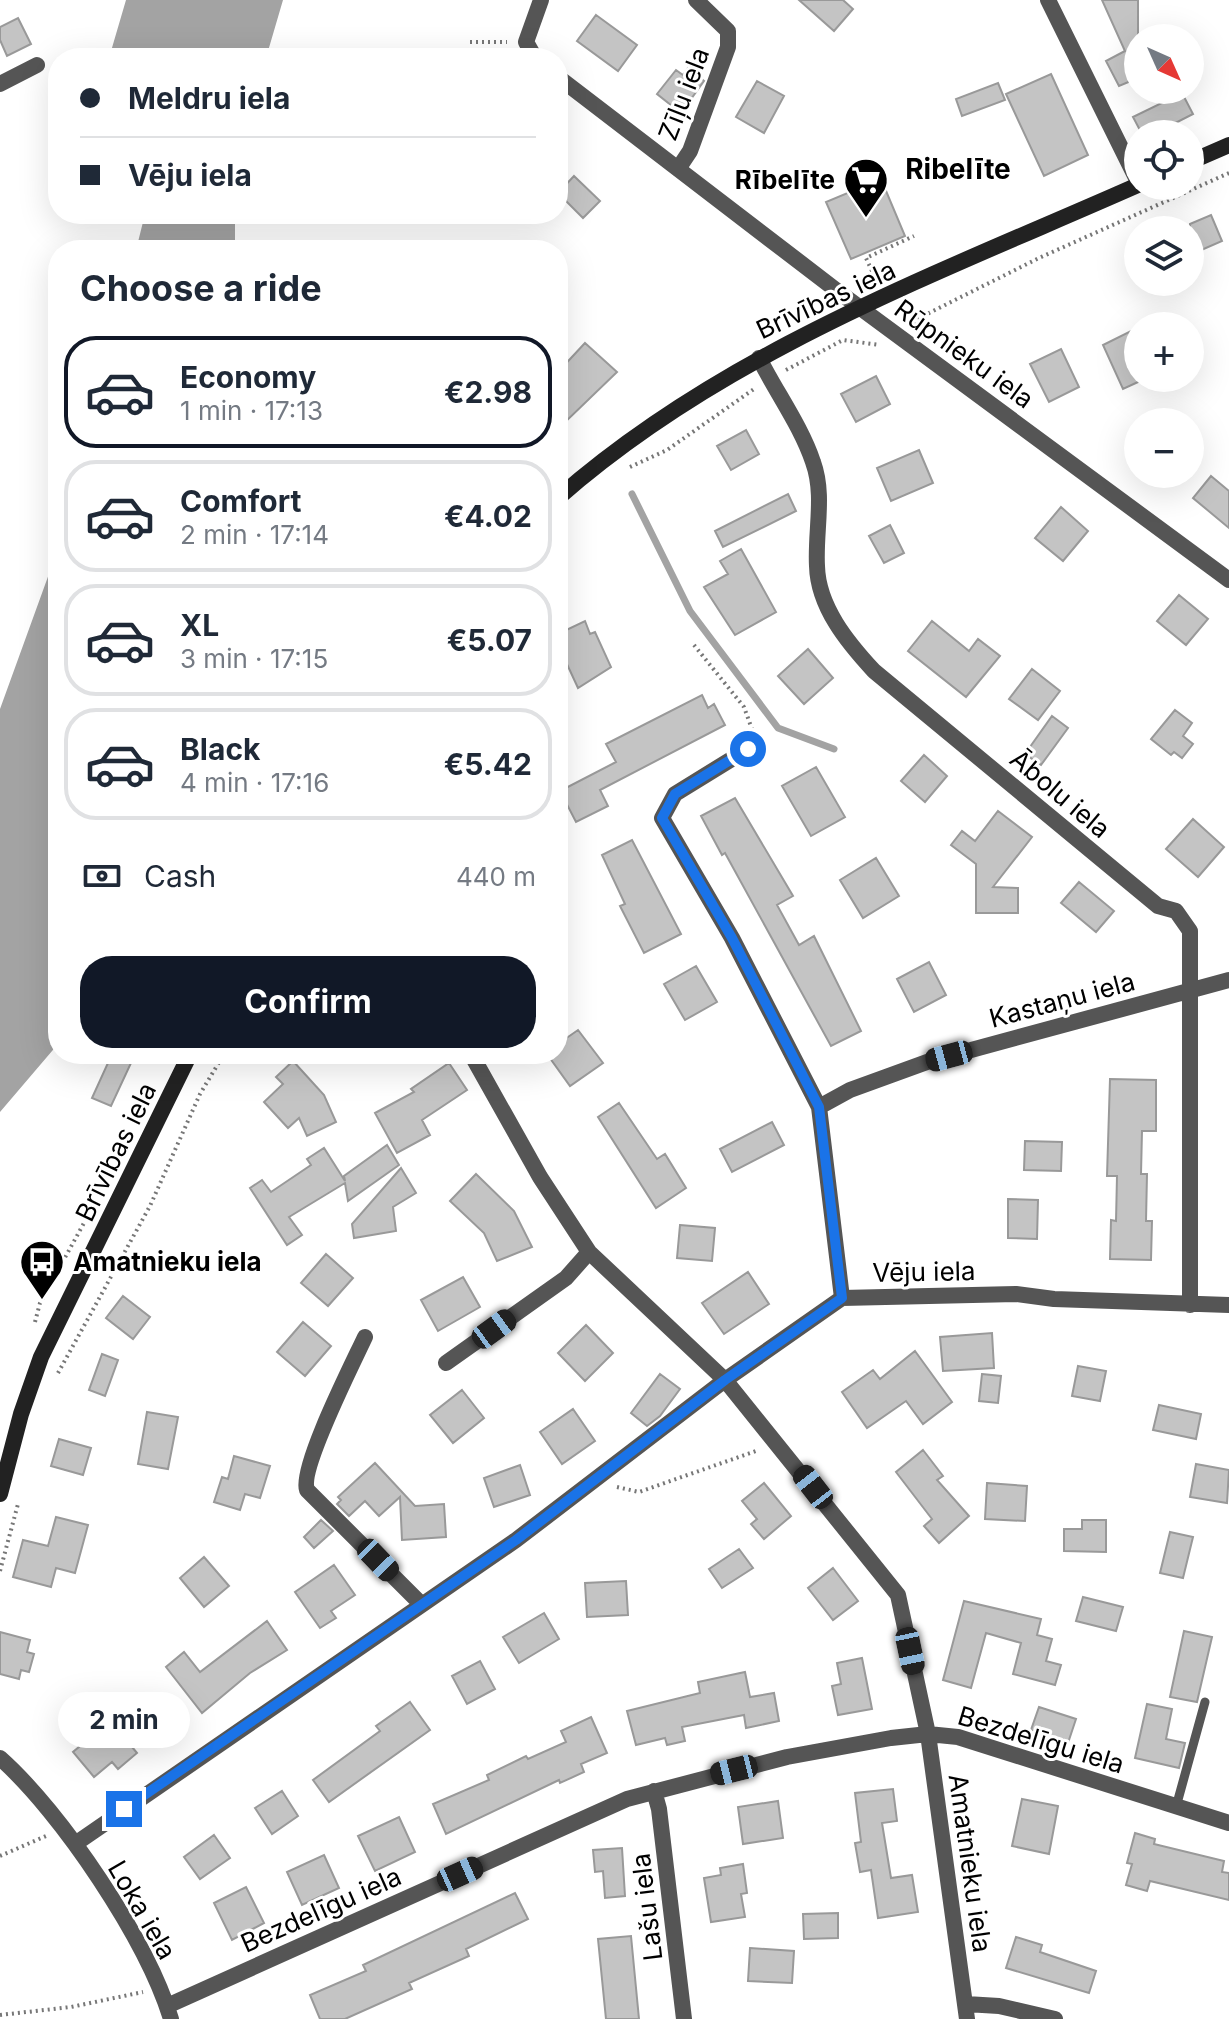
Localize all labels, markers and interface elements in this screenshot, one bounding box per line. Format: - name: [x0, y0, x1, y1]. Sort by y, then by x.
- north arrow: [1124, 24, 1204, 104]
- map controls: [1124, 24, 1204, 488]
- street label: Zīļu iela: [652, 43, 716, 145]
- text: Meldru iela: [128, 80, 290, 116]
- button: locate: [1124, 120, 1204, 200]
- district label: Ribelīte: [905, 152, 1011, 186]
- supermarket icon: Rībelīte: [842, 156, 890, 219]
- text: Vēju iela: [128, 157, 252, 193]
- place label: Rībelīte: [735, 164, 835, 195]
- button: layers: [1124, 216, 1204, 296]
- street label: Brīvības iela: [751, 254, 900, 345]
- text: Choose a ride: [80, 266, 322, 310]
- street label: Rūpnieku iela: [889, 293, 1040, 414]
- button: +: [1124, 312, 1204, 392]
- icon: car: [84, 356, 156, 428]
- text: Economy: [180, 359, 316, 395]
- text: €2.98: [444, 374, 532, 410]
- text: 1 min · 17:13: [180, 395, 323, 426]
- button: −: [1124, 408, 1204, 488]
- icon: car: [84, 480, 156, 552]
- text: Comfort: [180, 483, 301, 519]
- text: €4.02: [444, 498, 532, 534]
- text: 2 min · 17:14: [180, 519, 329, 550]
- icon: car: [84, 604, 156, 676]
- text: XL: [180, 607, 219, 643]
- text: €5.07: [447, 622, 532, 658]
- text: 3 min · 17:15: [180, 643, 328, 674]
- icon: car: [84, 728, 156, 800]
- text: Black: [180, 731, 260, 767]
- route start: [730, 731, 766, 767]
- street label: Ābolu iela: [1004, 743, 1117, 844]
- text: €5.42: [444, 746, 532, 782]
- text: 4 min · 17:16: [180, 767, 329, 798]
- icon: cash: [80, 854, 124, 898]
- text: Cash: [144, 858, 216, 894]
- text: 440 m: [456, 861, 536, 892]
- button: Confirm: [80, 956, 536, 1048]
- street label: Kastaņu iela: [986, 965, 1138, 1035]
- car: [923, 1038, 975, 1074]
- street label: Brīvības iela: [69, 1078, 162, 1226]
- bus stop icon: Amatnieku iela: [18, 1238, 66, 1301]
- place label: Amatnieku iela: [73, 1246, 262, 1277]
- street label: Vēju iela: [872, 1255, 976, 1288]
- car: [468, 1305, 520, 1353]
- car: [789, 1461, 837, 1513]
- car: [353, 1534, 403, 1586]
- car: [893, 1625, 927, 1677]
- callout: 2 min: [58, 1693, 190, 1749]
- street label: Bezdelīgu iela: [954, 1700, 1128, 1780]
- text: 2 min: [89, 1704, 159, 1735]
- car: [708, 1753, 760, 1787]
- street label: Amatnieku iela: [943, 1772, 998, 1954]
- route end: [106, 1791, 142, 1827]
- street label: Lašu iela: [625, 1852, 668, 1963]
- car: [433, 1853, 487, 1895]
- street label: Loka iela: [102, 1855, 183, 1965]
- street label: Bezdelīgu iela: [236, 1860, 406, 1959]

